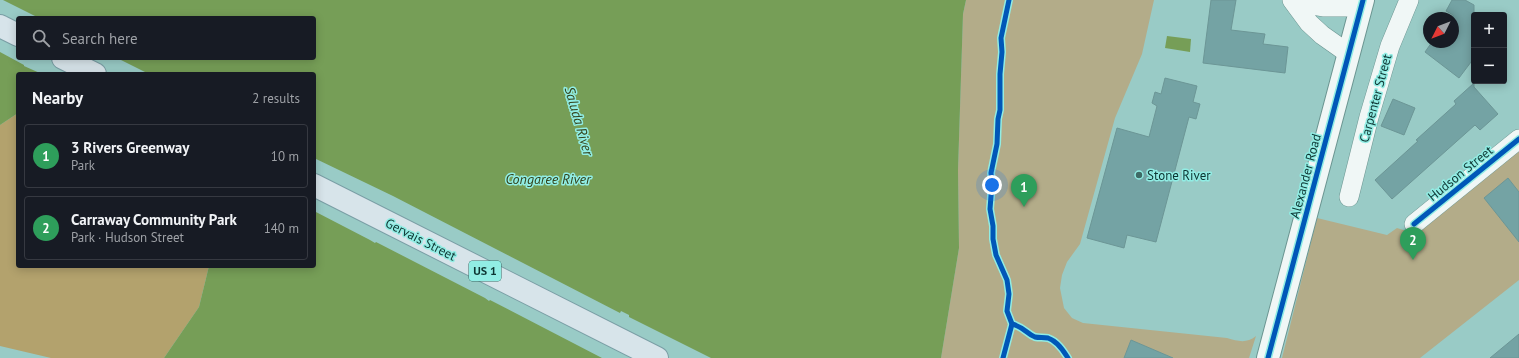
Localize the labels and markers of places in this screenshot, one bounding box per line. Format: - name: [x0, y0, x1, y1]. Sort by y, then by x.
- place label: Stone River: [1147, 167, 1211, 184]
- marker: Stone River: [1134, 170, 1144, 180]
- pin: 1: [1011, 174, 1037, 207]
- pin: 2: [1400, 227, 1426, 260]

